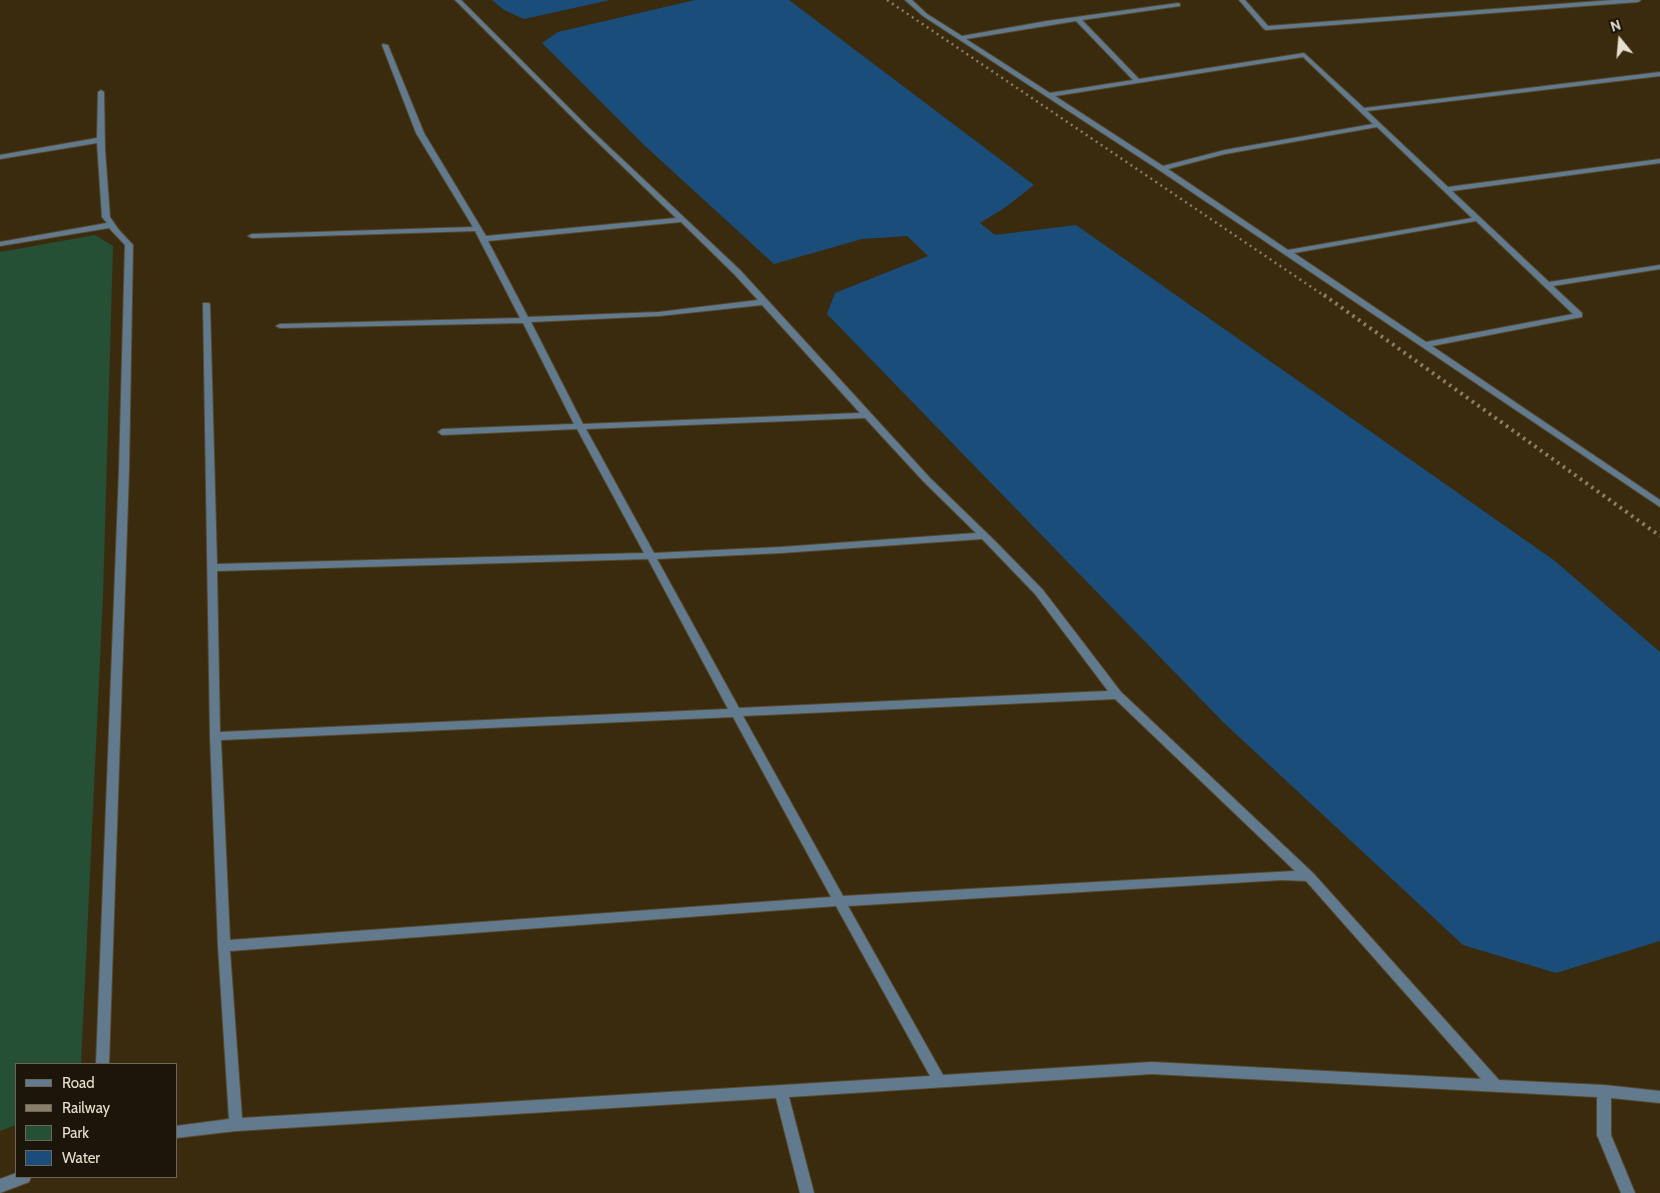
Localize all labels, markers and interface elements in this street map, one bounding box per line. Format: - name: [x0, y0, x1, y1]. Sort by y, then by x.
- north arrow: [1595, 15, 1645, 65]
- text: N: [1608, 16, 1623, 36]
- legend: [15, 1063, 178, 1178]
- text: Road: [62, 1074, 95, 1092]
- text: Railway: [62, 1099, 110, 1117]
- text: Park: [62, 1124, 89, 1142]
- text: Water: [62, 1149, 100, 1167]

